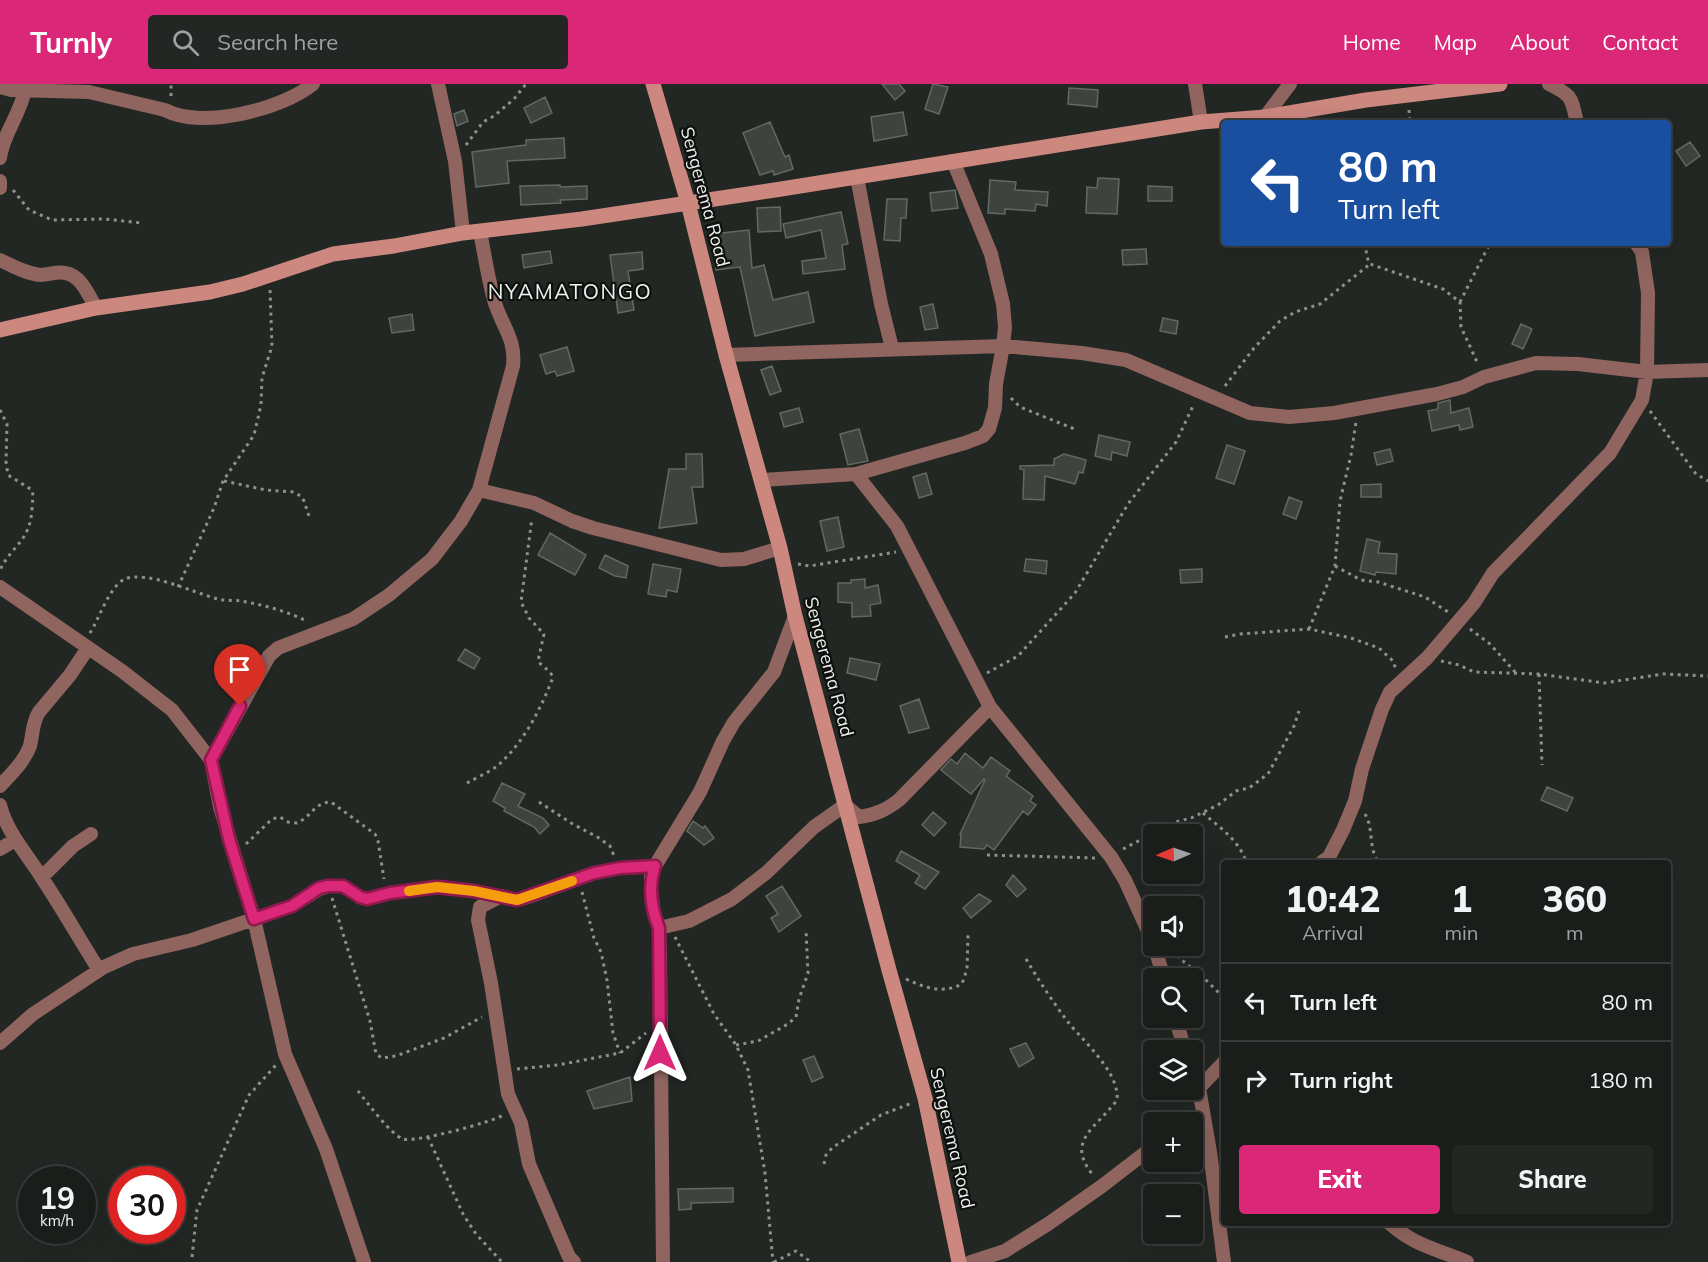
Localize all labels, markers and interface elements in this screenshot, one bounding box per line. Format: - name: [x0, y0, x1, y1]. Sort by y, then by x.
- search box: [148, 15, 568, 69]
- text: Turnly: [30, 25, 112, 60]
- icon: search: [169, 26, 202, 59]
- text: Search here: [217, 28, 338, 56]
- text: Home: [1343, 29, 1401, 55]
- text: Map: [1434, 29, 1477, 55]
- text: About: [1510, 29, 1569, 55]
- text: Contact: [1602, 29, 1678, 55]
- street label: Sengerema Road: [676, 124, 735, 269]
- text: 80 m: [1338, 140, 1438, 193]
- icon: left: [1239, 144, 1317, 222]
- text: Turn left: [1338, 192, 1440, 226]
- district label: NYAMATONGO: [488, 278, 652, 304]
- street label: Sengerema Road: [800, 594, 859, 739]
- pin: [214, 644, 265, 706]
- icon: arrive: [223, 653, 256, 686]
- north arrow: [1143, 824, 1203, 884]
- map controls: [1143, 824, 1203, 1244]
- text: 10:42: [1285, 876, 1381, 921]
- text: 1: [1451, 876, 1472, 921]
- text: 360: [1542, 876, 1607, 921]
- button: sound: [1143, 896, 1203, 956]
- text: Arrival: [1302, 920, 1363, 945]
- text: min: [1444, 920, 1479, 945]
- text: m: [1566, 920, 1584, 945]
- button: search: [1143, 968, 1203, 1028]
- icon: left: [1239, 986, 1272, 1019]
- text: Turn left: [1290, 988, 1377, 1016]
- text: 80 m: [1602, 988, 1653, 1016]
- position arrow: [628, 1021, 692, 1085]
- button: layers: [1143, 1040, 1203, 1100]
- icon: right: [1239, 1064, 1272, 1097]
- street label: Sengerema Road: [925, 1065, 980, 1211]
- text: Turn right: [1290, 1066, 1393, 1094]
- text: 180 m: [1588, 1066, 1653, 1094]
- button: +: [1143, 1112, 1203, 1172]
- button: Exit: [1239, 1145, 1440, 1214]
- button: Share: [1452, 1145, 1653, 1214]
- speed limit sign: 30: [108, 1166, 186, 1244]
- text: 19: [39, 1179, 75, 1217]
- button: −: [1143, 1184, 1203, 1244]
- text: km/h: [40, 1211, 74, 1230]

